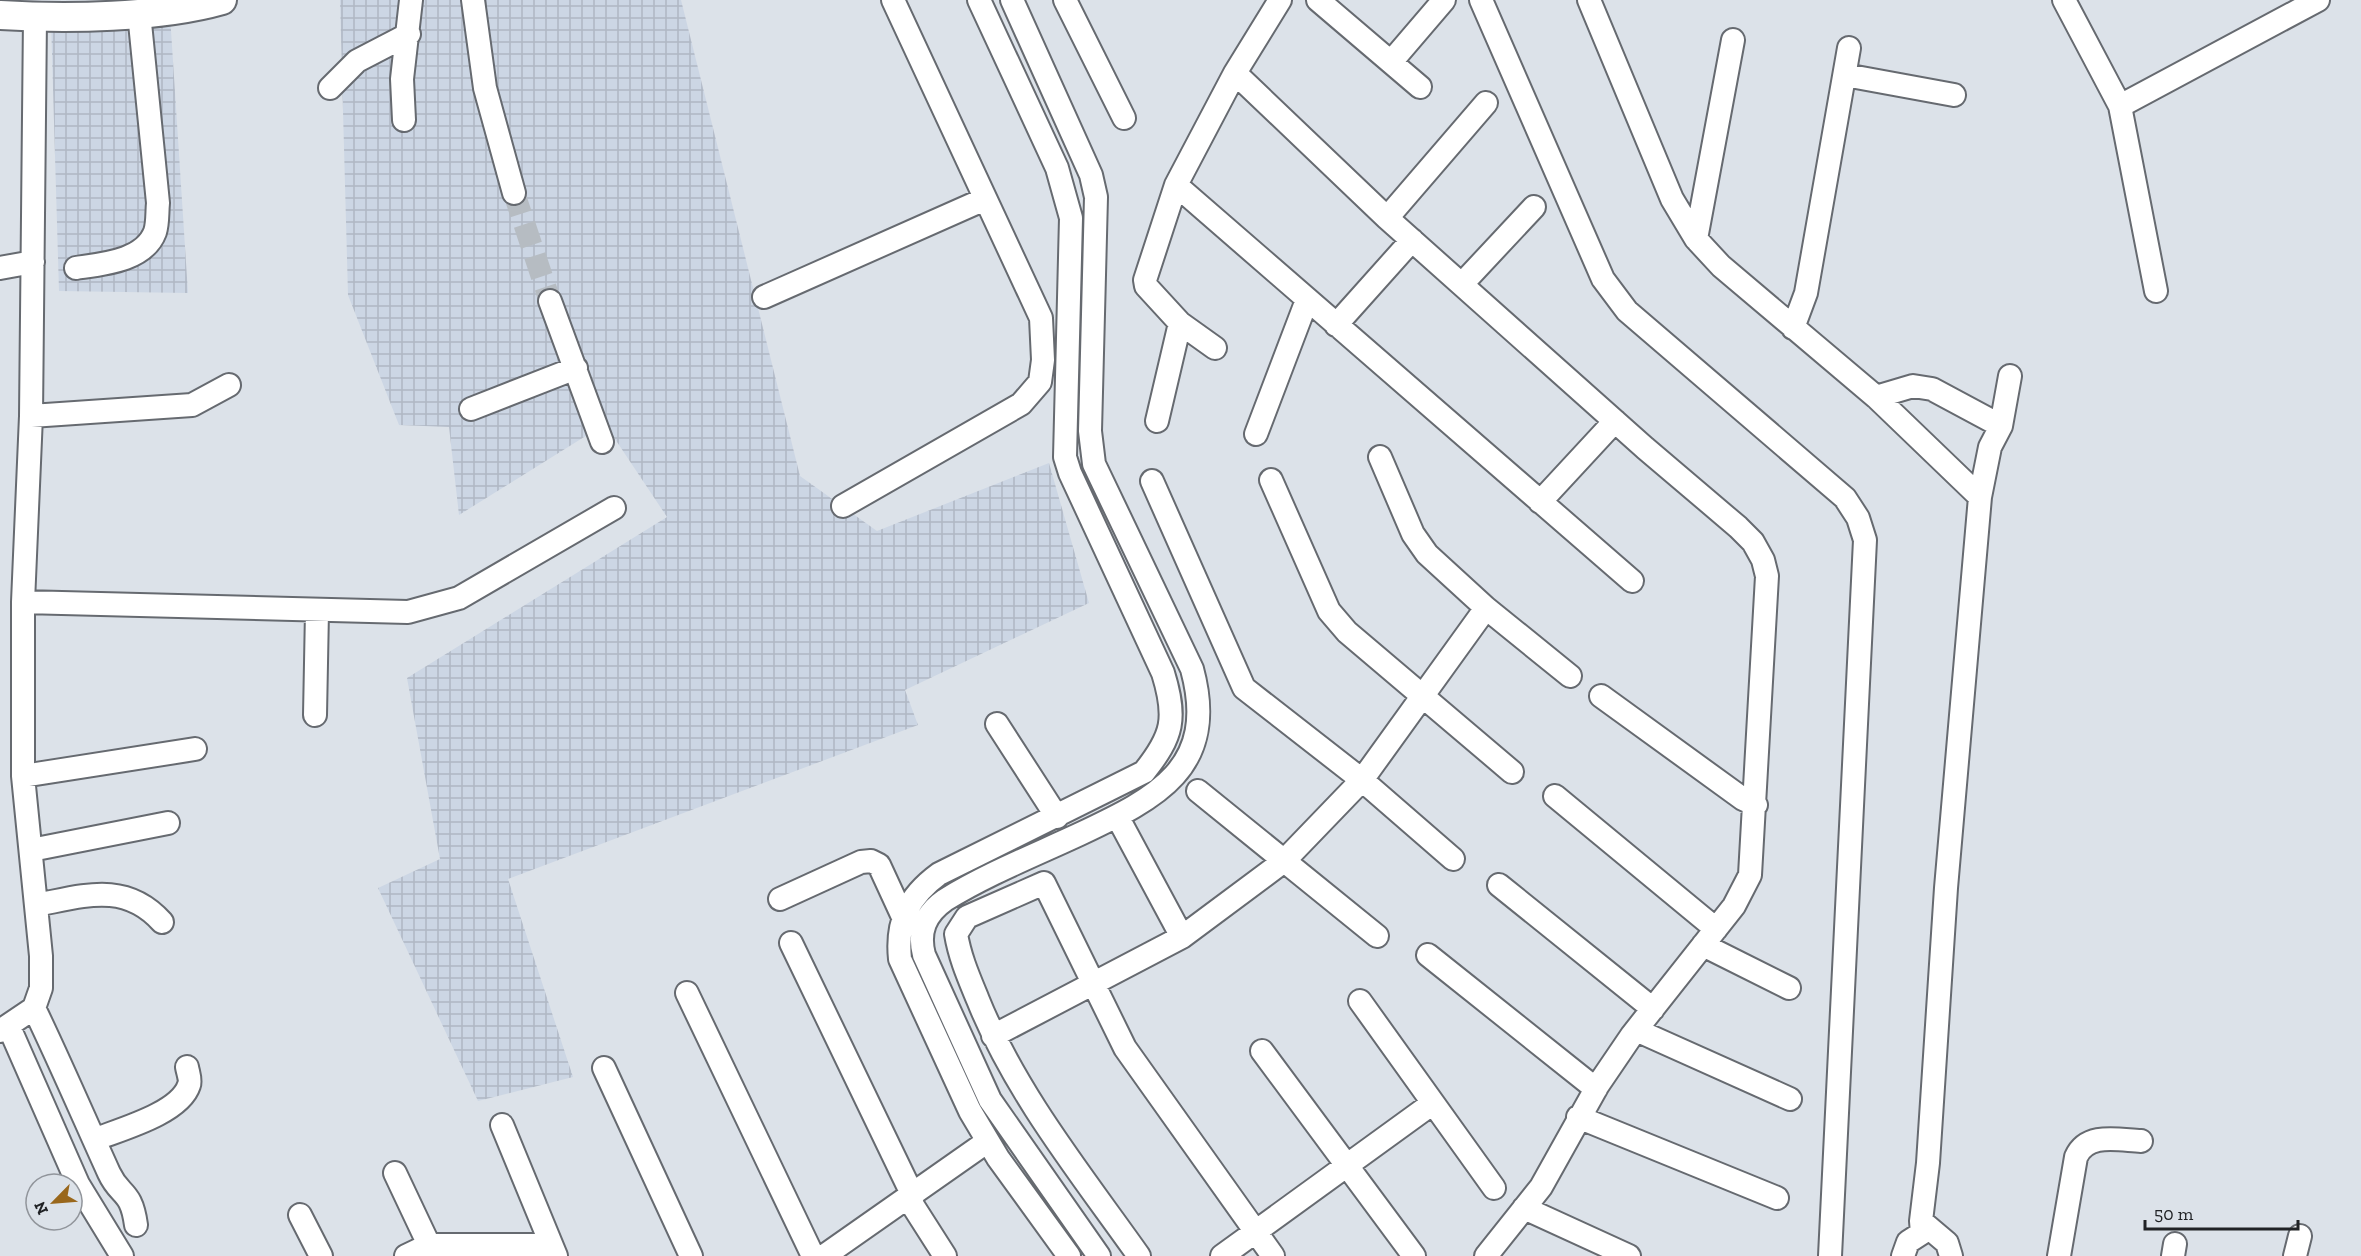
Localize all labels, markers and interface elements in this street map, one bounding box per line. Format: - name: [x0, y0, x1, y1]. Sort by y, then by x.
- north arrow: [24, 1172, 84, 1232]
- scale bar: [2145, 1193, 2298, 1231]
- text: N: [30, 1199, 52, 1218]
- text: 50 m: [2154, 1203, 2194, 1225]

